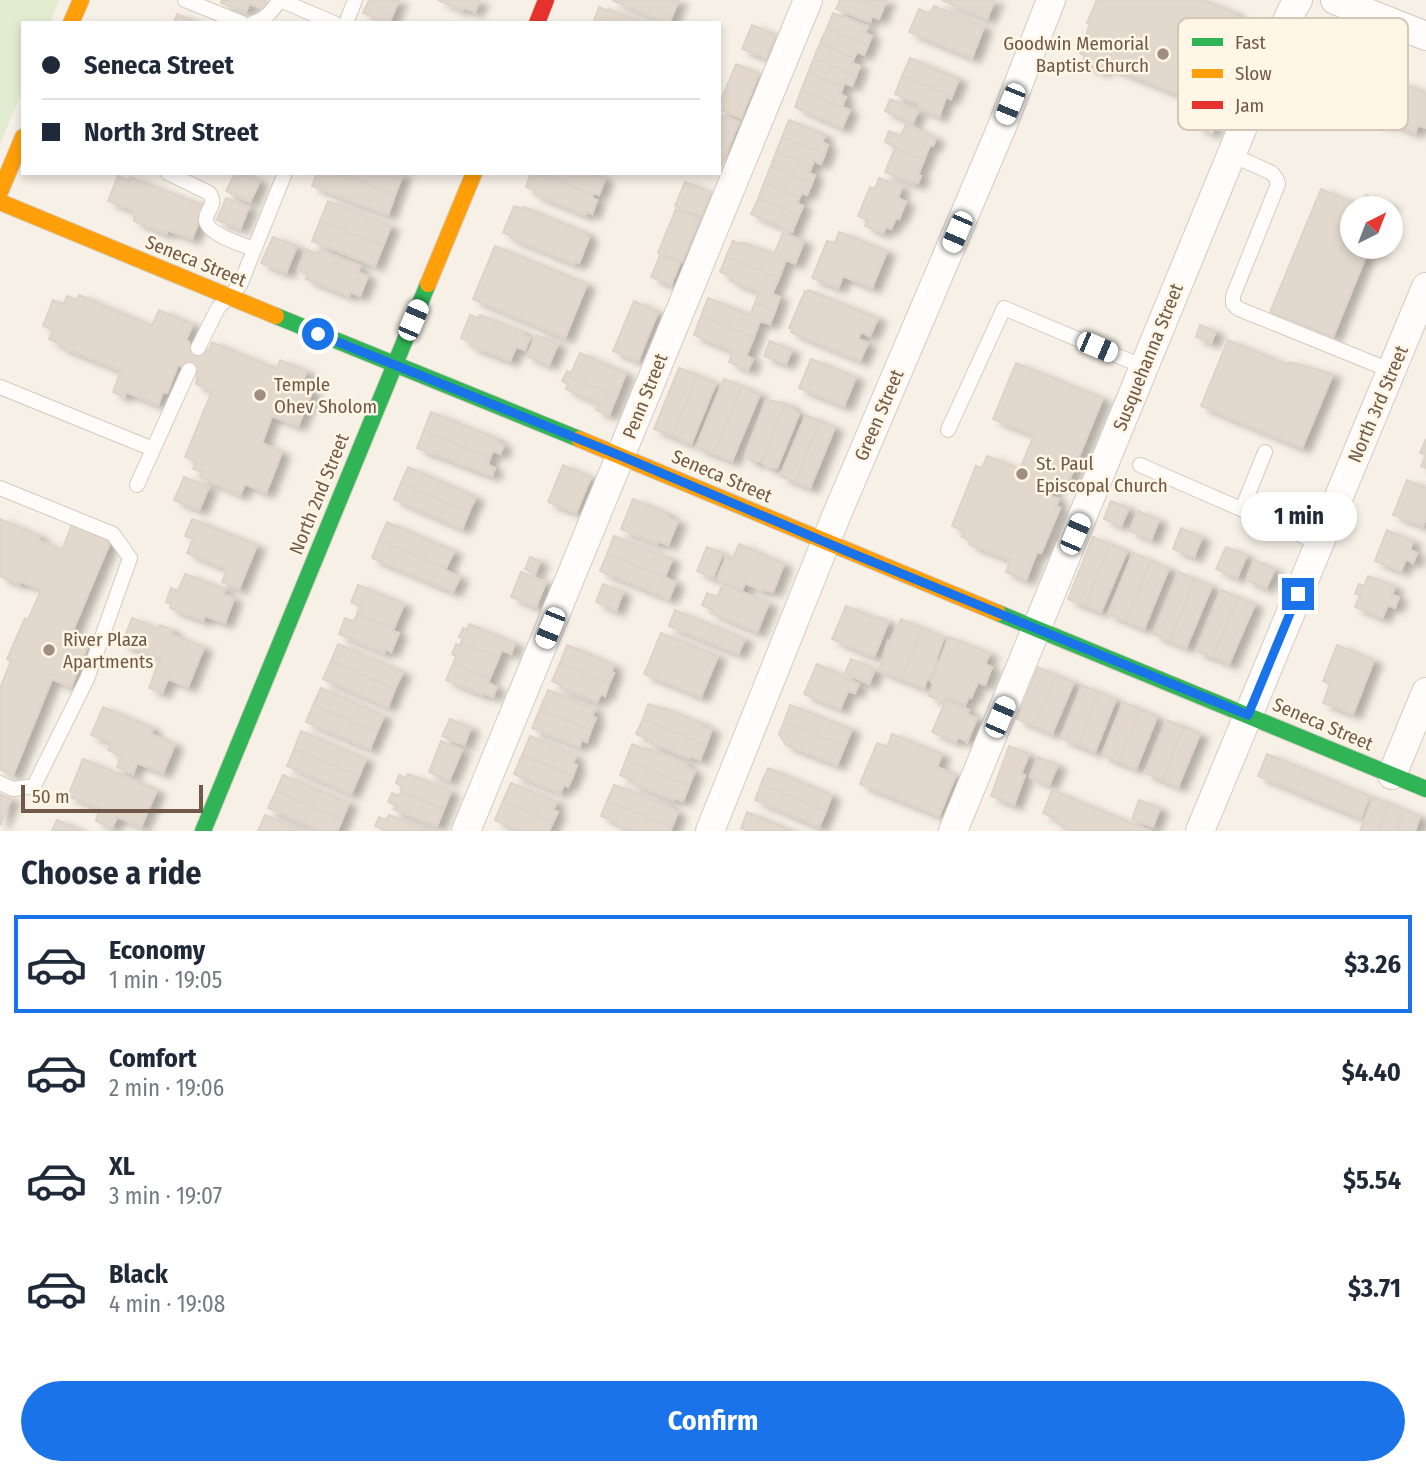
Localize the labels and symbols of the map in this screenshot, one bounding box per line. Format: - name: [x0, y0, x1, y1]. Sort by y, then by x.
- legend: [1178, 18, 1408, 130]
- text: Fast: [1235, 31, 1266, 54]
- place label: Goodwin Memorial Baptist Church: [1003, 32, 1149, 77]
- marker: Goodwin Memorial Baptist Church: [1155, 46, 1171, 62]
- text: Slow: [1235, 62, 1272, 85]
- car: [993, 81, 1028, 127]
- text: Jam: [1235, 94, 1264, 117]
- north arrow: [1340, 196, 1404, 259]
- car: [940, 209, 975, 255]
- street label: Seneca Street: [142, 230, 250, 292]
- street label: Susquehanna Street: [1108, 279, 1188, 434]
- car: [396, 297, 431, 343]
- route start: [302, 318, 334, 350]
- car: [1074, 329, 1121, 365]
- street label: North 3rd Street: [1343, 341, 1413, 466]
- street label: Penn Street: [617, 349, 673, 442]
- street label: Green Street: [849, 365, 909, 464]
- place label: Temple Ohev Sholom: [274, 373, 377, 418]
- marker: Temple Ohev Sholom: [252, 387, 268, 403]
- street label: North 2nd Street: [284, 429, 354, 558]
- street label: Seneca Street: [668, 445, 776, 508]
- place label: St. Paul Episcopal Church: [1036, 452, 1168, 497]
- marker: St. Paul Episcopal Church: [1014, 466, 1030, 482]
- callout: 1 min: [1240, 492, 1356, 542]
- car: [1058, 511, 1093, 557]
- route end: [1282, 578, 1314, 610]
- car: [533, 605, 568, 651]
- place label: River Plaza Apartments: [63, 628, 153, 673]
- marker: River Plaza Apartments: [41, 642, 57, 658]
- street label: Seneca Street: [1269, 693, 1377, 756]
- car: [983, 694, 1018, 740]
- scale bar: [21, 782, 203, 814]

